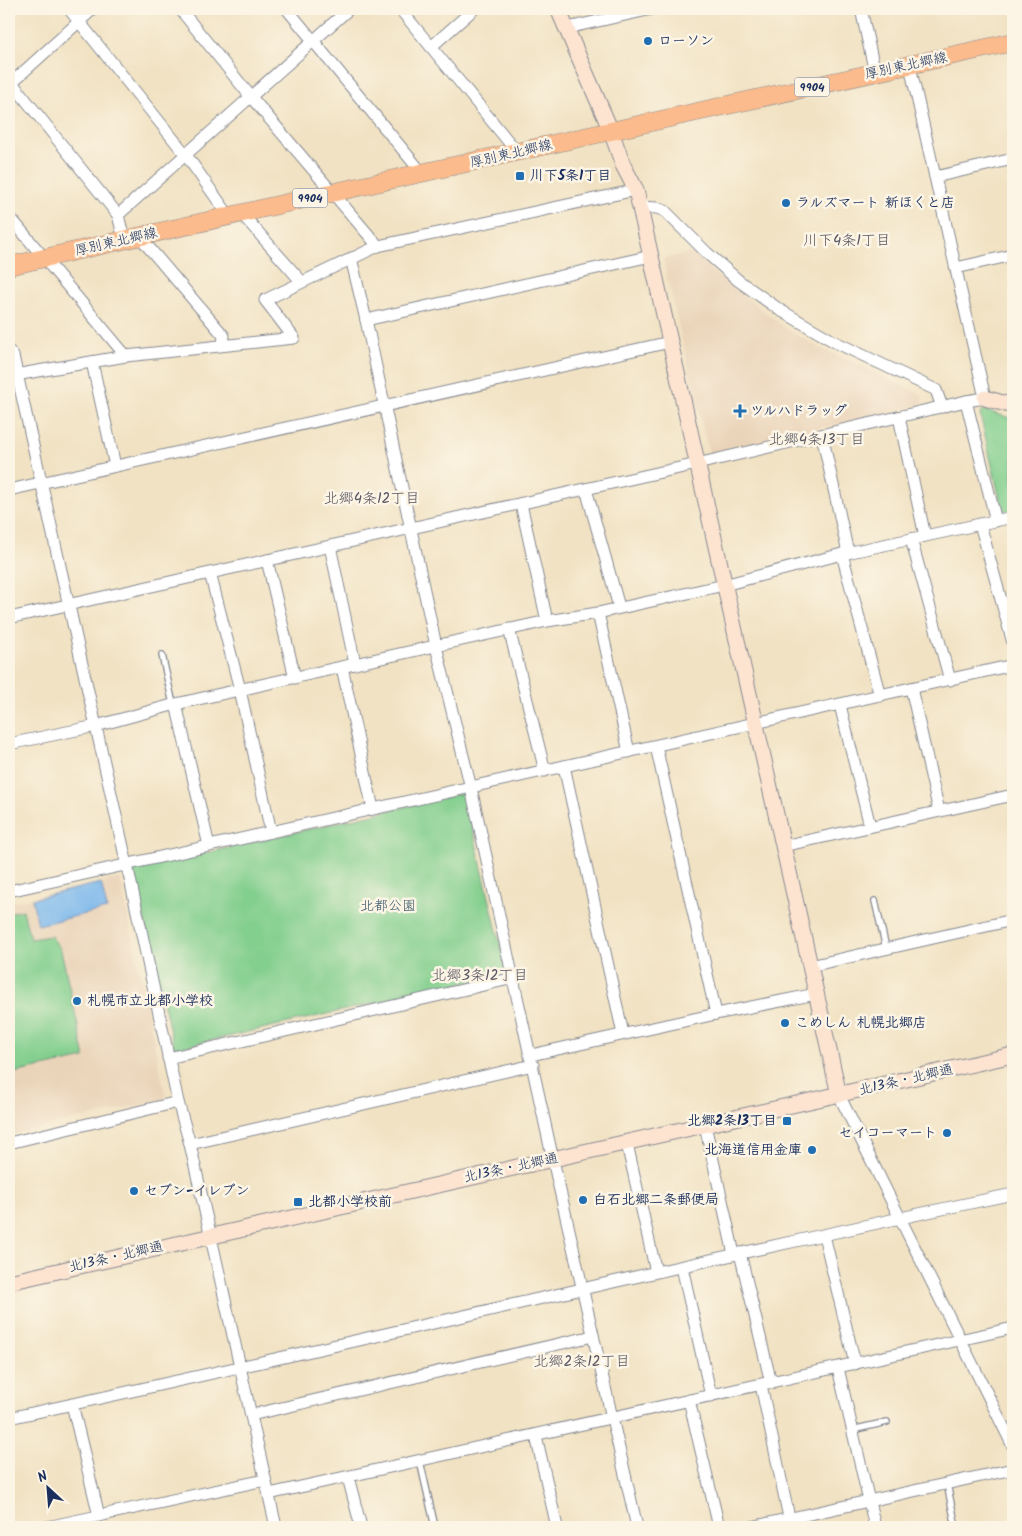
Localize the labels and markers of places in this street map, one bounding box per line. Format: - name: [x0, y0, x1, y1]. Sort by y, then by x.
- place label: ローソン: [658, 30, 714, 52]
- marker: ローソン: [642, 35, 654, 47]
- place label: 川下5条1丁目: [530, 165, 611, 187]
- marker: 川下5条1丁目: [514, 170, 526, 182]
- place label: ラルズマート 新ほくと店: [796, 192, 955, 214]
- marker: ラルズマート 新ほくと店: [780, 197, 792, 209]
- place label: ツルハドラッグ: [750, 400, 847, 422]
- marker: ツルハドラッグ: [734, 405, 746, 417]
- place label: 札幌市立北都小学校: [87, 990, 213, 1012]
- marker: 札幌市立北都小学校: [71, 995, 83, 1007]
- place label: こめしん 札幌北郷店: [795, 1012, 926, 1034]
- marker: こめしん 札幌北郷店: [779, 1017, 791, 1029]
- place label: 北郷2条13丁目: [687, 1110, 777, 1132]
- marker: 北郷2条13丁目: [781, 1115, 793, 1127]
- place label: セイコーマート: [838, 1122, 937, 1144]
- marker: セイコーマート: [941, 1127, 953, 1139]
- place label: 北海道信用金庫: [704, 1139, 802, 1161]
- marker: 北海道信用金庫: [806, 1144, 818, 1156]
- place label: セブン-イレブン: [144, 1180, 249, 1202]
- marker: セブン-イレブン: [128, 1185, 140, 1197]
- place label: 白石北郷二条郵便局: [593, 1189, 719, 1211]
- place label: 北都小学校前: [308, 1191, 392, 1213]
- marker: 白石北郷二条郵便局: [577, 1194, 589, 1206]
- marker: 北都小学校前: [292, 1196, 304, 1208]

